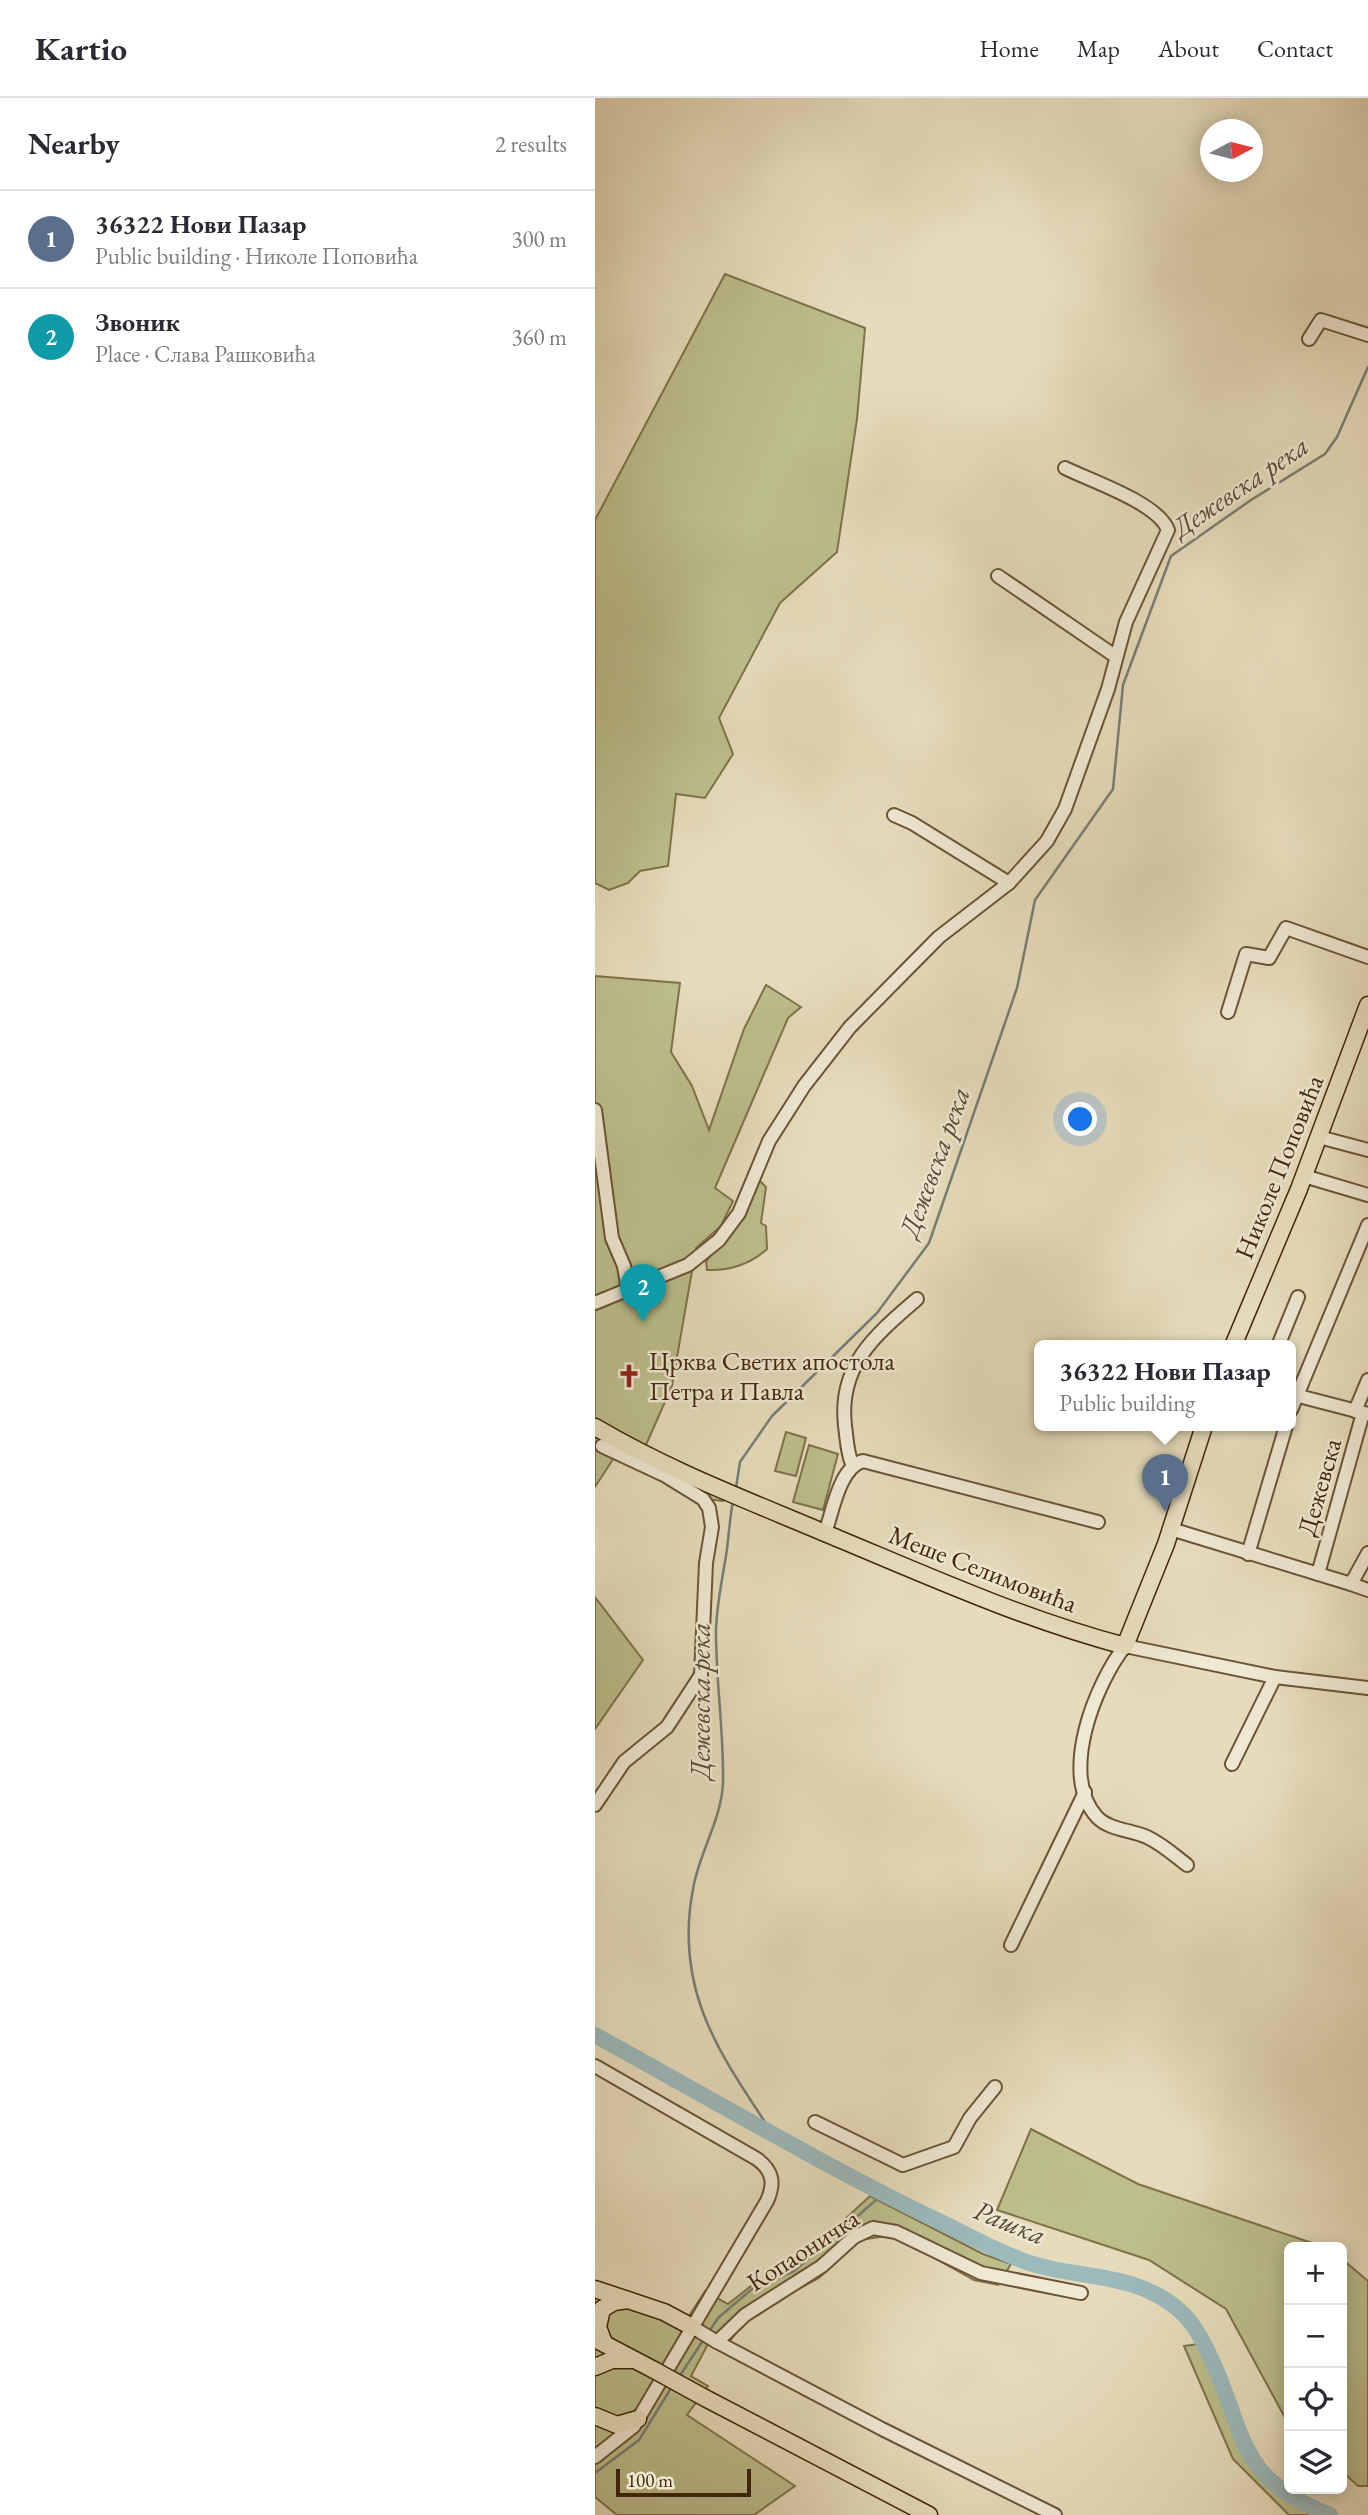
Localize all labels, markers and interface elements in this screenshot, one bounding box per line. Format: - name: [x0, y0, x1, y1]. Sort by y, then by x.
- text: Kartio: [35, 27, 127, 70]
- text: Home: [979, 33, 1039, 64]
- text: Map: [1077, 33, 1120, 64]
- text: About: [1158, 33, 1219, 64]
- text: Contact: [1257, 33, 1333, 64]
- north arrow: [1200, 119, 1263, 182]
- text: Nearby: [28, 124, 120, 163]
- text: 2 results: [495, 129, 567, 159]
- text: 36322 Нови Пазар: [95, 207, 306, 241]
- text: 1: [45, 224, 57, 254]
- text: 300 m: [511, 224, 567, 254]
- text: Public building · Николе Поповића: [95, 241, 418, 271]
- text: Звоник: [95, 305, 180, 339]
- text: 2: [45, 322, 57, 352]
- text: 360 m: [511, 322, 567, 352]
- text: Place · Слава Рашковића: [95, 339, 316, 369]
- water label: Дежевска река: [1163, 427, 1315, 546]
- street label: Николе Поповића: [1227, 1069, 1332, 1264]
- water label: Дежевска река: [890, 1082, 978, 1244]
- your location: [1063, 1102, 1097, 1136]
- pin: 2: [620, 1264, 666, 1322]
- popup: [1034, 1340, 1296, 1431]
- place label: Црква Светих апостола Петра и Павла: [649, 1344, 895, 1408]
- text: 36322 Нови Пазар: [1059, 1354, 1271, 1388]
- church icon: Црква Светих апостола Петра и Павла: [615, 1362, 643, 1390]
- text: Public building: [1059, 1388, 1195, 1418]
- street label: Дежевска: [1289, 1434, 1349, 1540]
- pin: 1: [1142, 1454, 1188, 1512]
- street label: Меше Селимовића: [884, 1517, 1083, 1621]
- water label: Дежевска река: [682, 1622, 718, 1782]
- water label: Рашка: [969, 2191, 1051, 2253]
- street label: Копаоничка: [740, 2201, 866, 2299]
- map controls: [1284, 2242, 1347, 2494]
- button: +: [1284, 2242, 1347, 2305]
- button: −: [1284, 2305, 1347, 2368]
- button: locate: [1284, 2368, 1347, 2431]
- button: layers: [1284, 2431, 1347, 2494]
- scale bar: [616, 2466, 751, 2498]
- text: 100 m: [627, 2468, 673, 2493]

